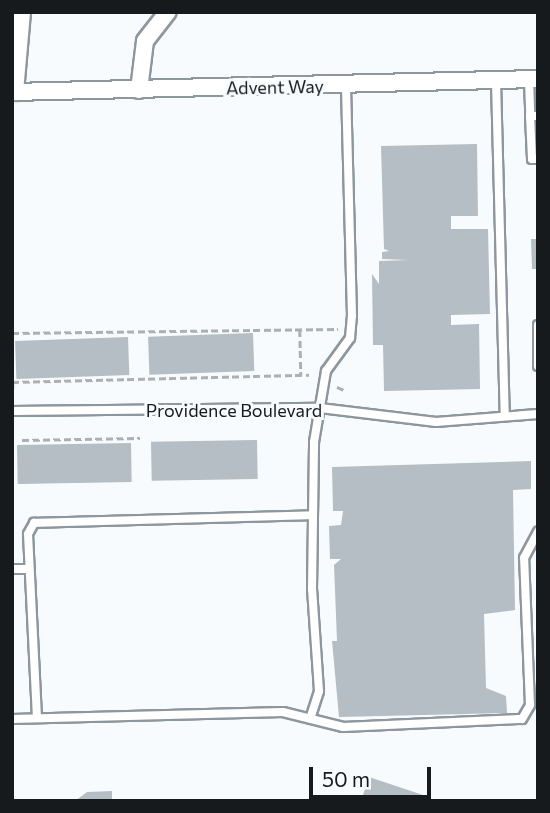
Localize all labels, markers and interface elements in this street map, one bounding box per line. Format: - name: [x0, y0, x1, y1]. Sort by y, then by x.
- street label: Advent Way: [226, 75, 324, 99]
- street label: Providence Boulevard: [146, 399, 322, 421]
- scale bar: [312, 754, 434, 798]
- text: 50 m: [322, 766, 370, 791]

